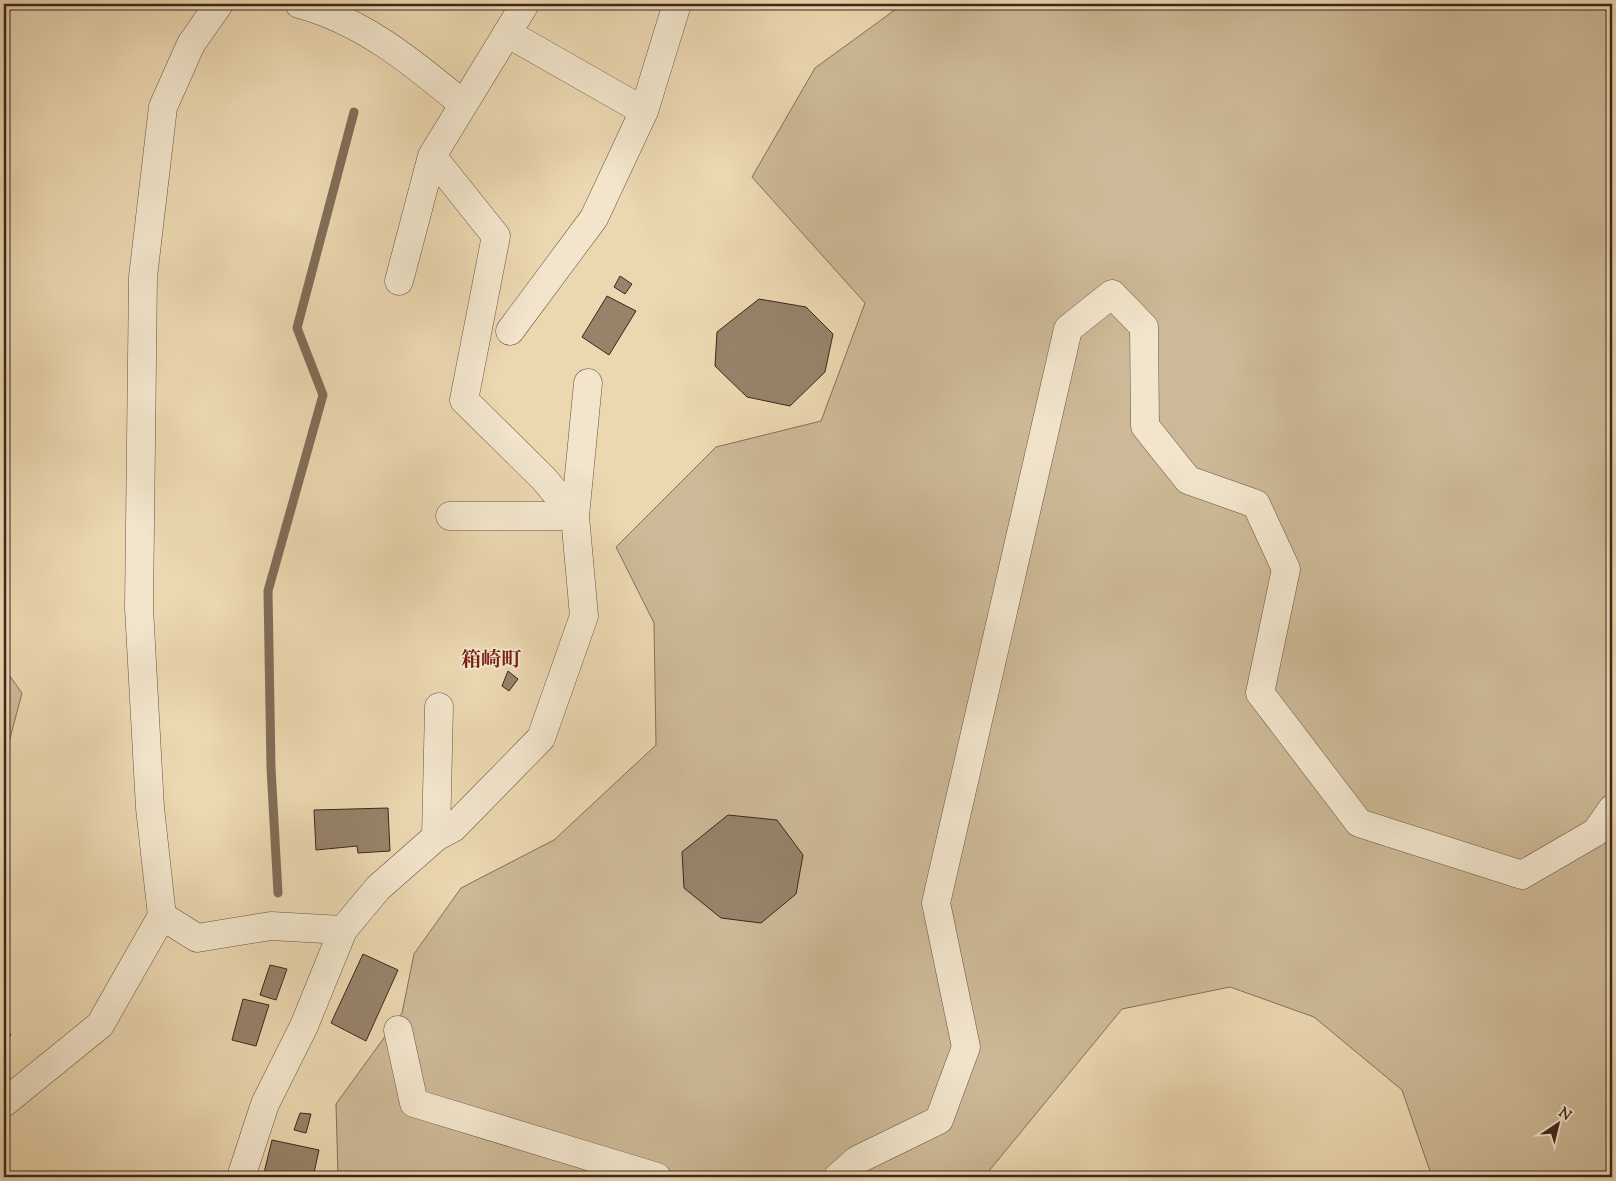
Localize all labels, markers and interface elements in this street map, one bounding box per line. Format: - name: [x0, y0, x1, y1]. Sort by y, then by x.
- district label: 箱崎町: [461, 647, 522, 676]
- north arrow: [1534, 1098, 1584, 1148]
- text: N: [1554, 1104, 1575, 1126]

